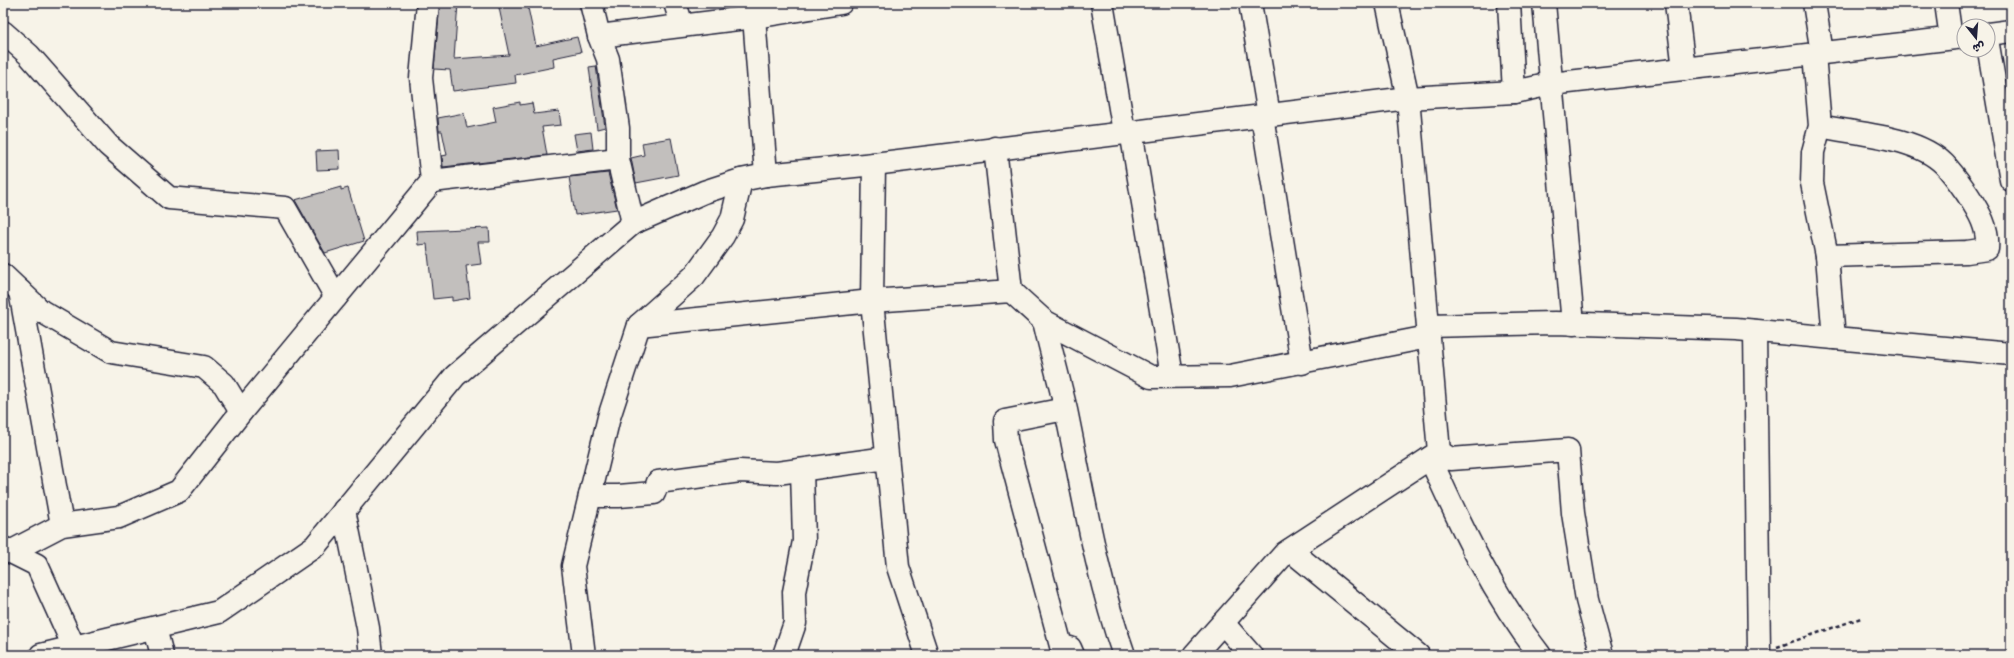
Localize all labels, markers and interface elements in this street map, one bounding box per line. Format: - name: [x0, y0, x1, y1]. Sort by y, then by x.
- north arrow: [1956, 18, 1996, 58]
- text: ش: [1971, 39, 1986, 55]

